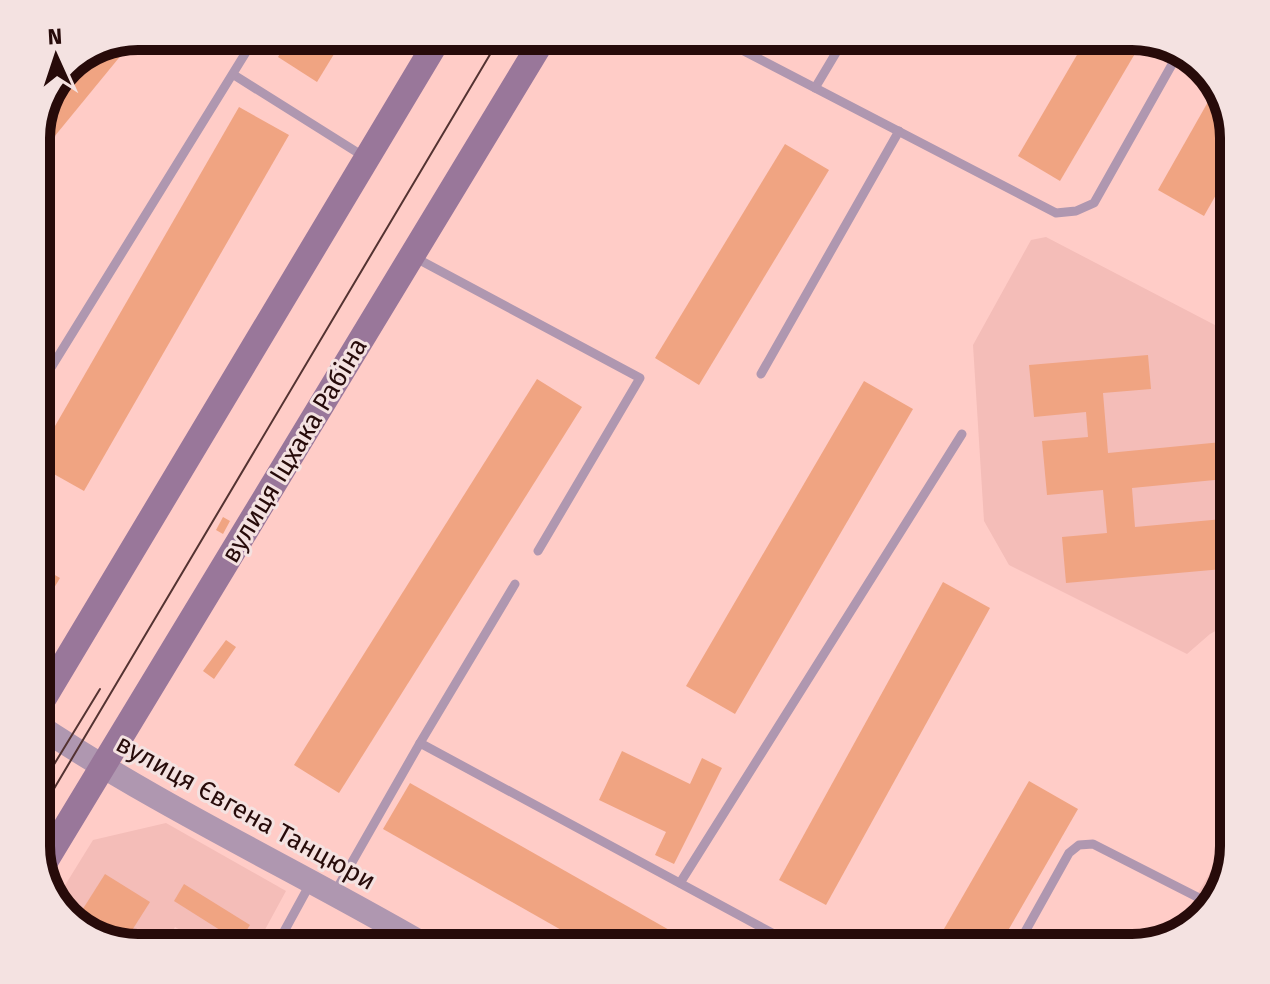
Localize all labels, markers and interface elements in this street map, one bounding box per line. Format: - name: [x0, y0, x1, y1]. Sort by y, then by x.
- north arrow: [16, 16, 96, 96]
- text: N: [47, 23, 63, 50]
- street label: вулиця Іцхака Рабіна: [215, 332, 374, 568]
- street label: вулиця Євгена Танцюри: [110, 728, 381, 897]

